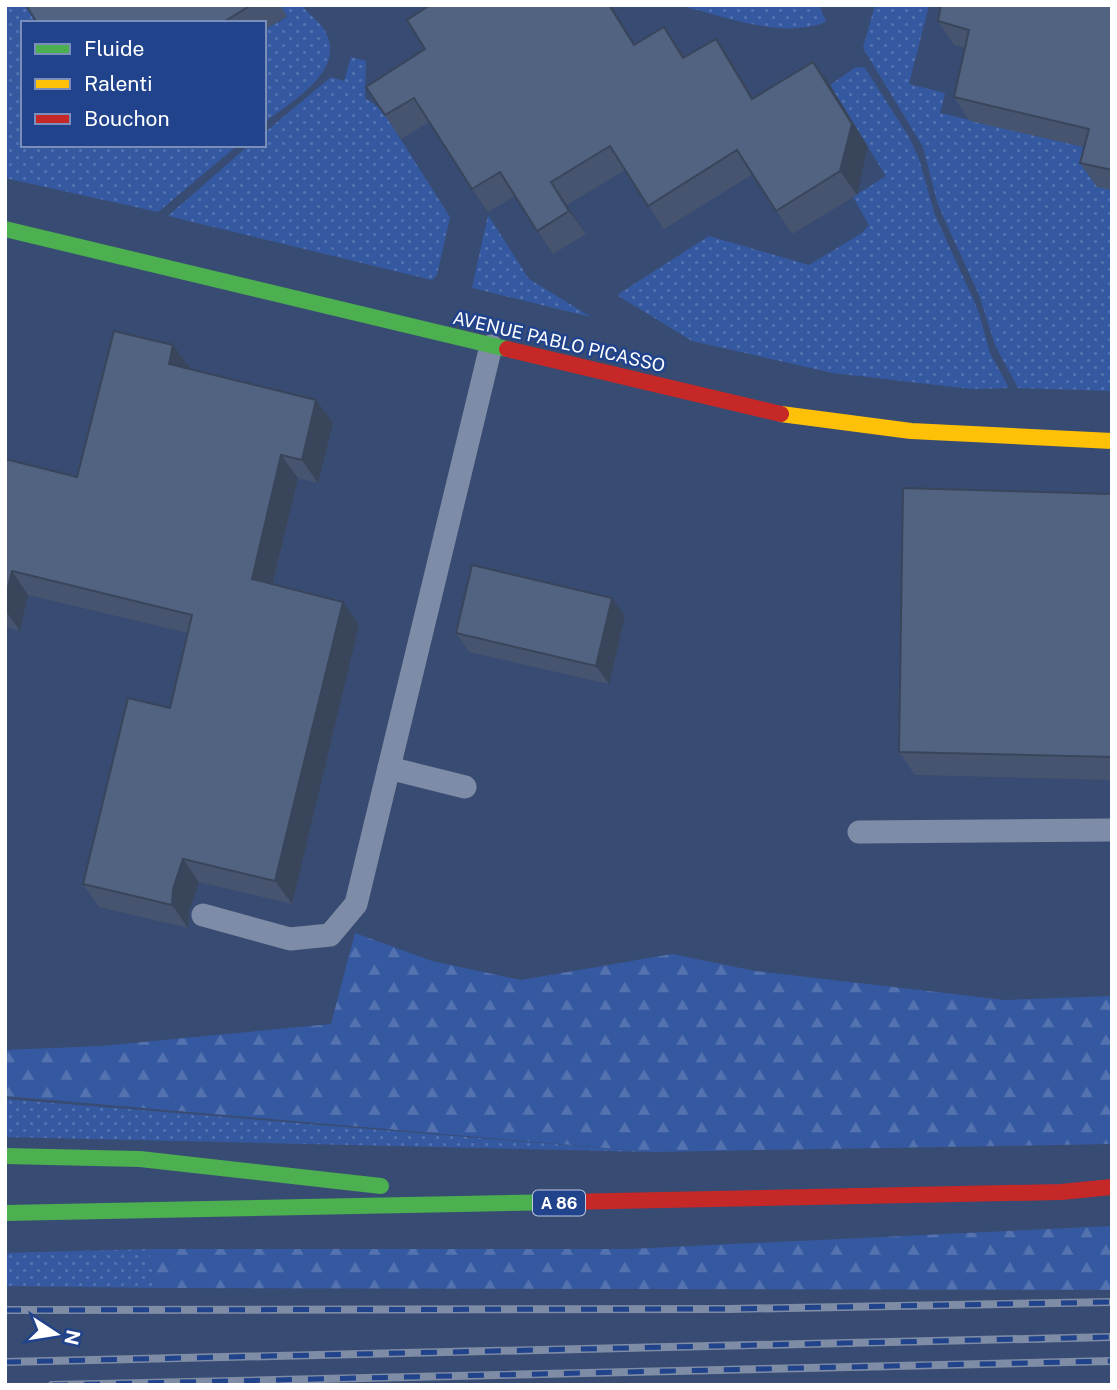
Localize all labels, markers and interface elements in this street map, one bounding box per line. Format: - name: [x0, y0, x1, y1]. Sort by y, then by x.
- legend: [21, 21, 266, 147]
- text: Fluide: [84, 36, 144, 61]
- text: Ralenti: [84, 71, 152, 96]
- text: Bouchon: [84, 106, 170, 131]
- street label: AVENUE PABLO PICASSO: [451, 307, 667, 376]
- road number: A 86: [533, 1190, 585, 1216]
- north arrow: [21, 1299, 91, 1369]
- text: N: [60, 1328, 85, 1347]

